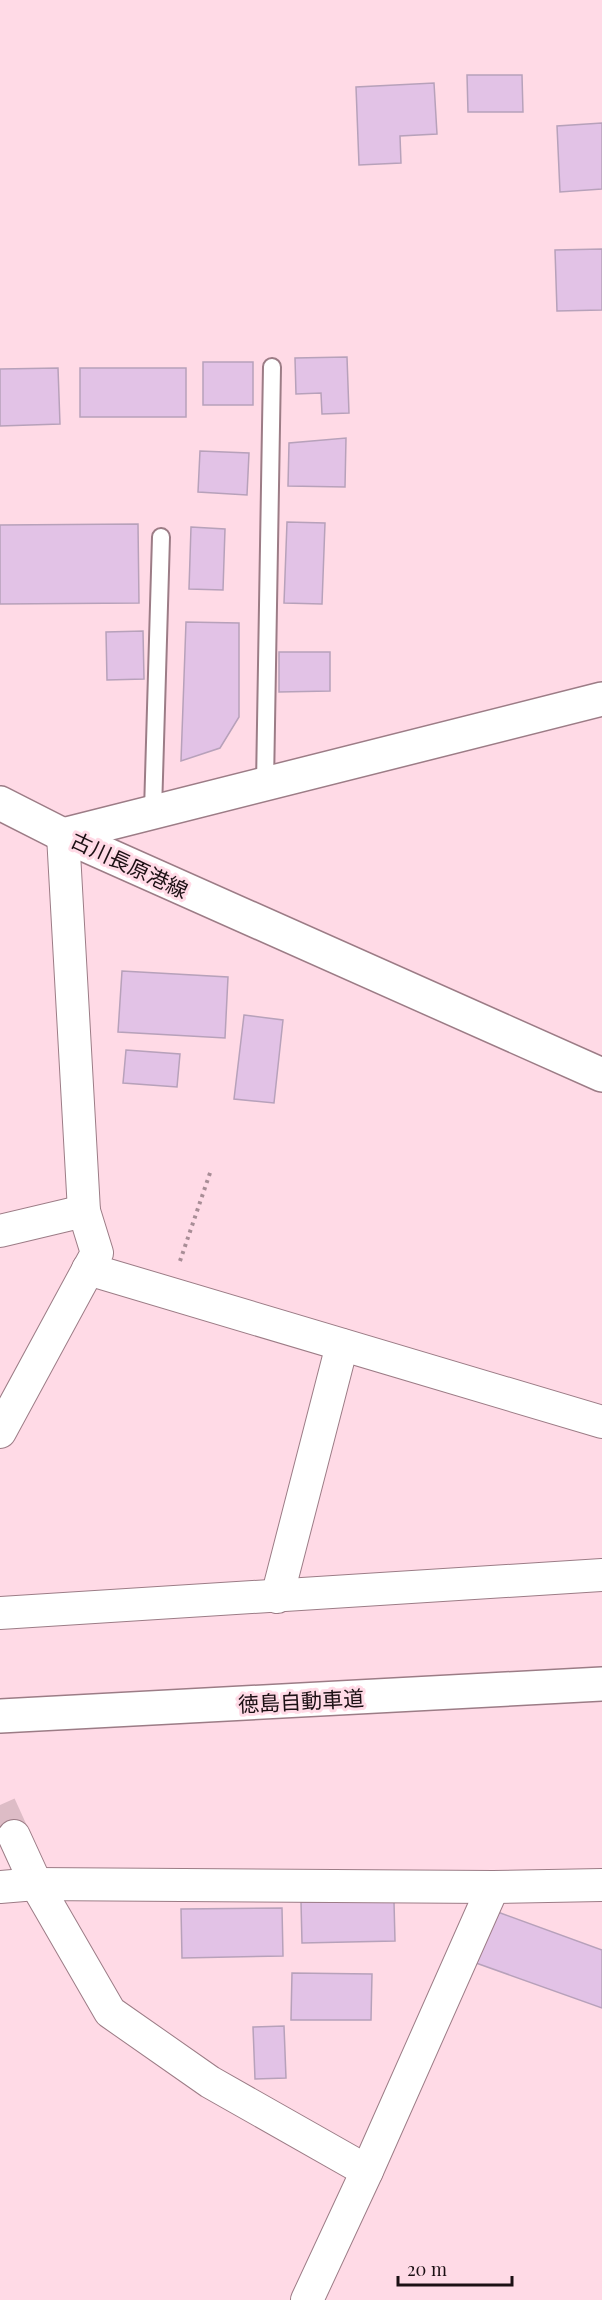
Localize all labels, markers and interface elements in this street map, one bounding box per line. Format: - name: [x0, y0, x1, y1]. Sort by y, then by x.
- street label: 古川長原港線: [67, 825, 193, 903]
- street label: 徳島自動車道: [237, 1683, 365, 1717]
- scale bar: [398, 2249, 512, 2287]
- text: 20 m: [407, 2257, 447, 2281]

